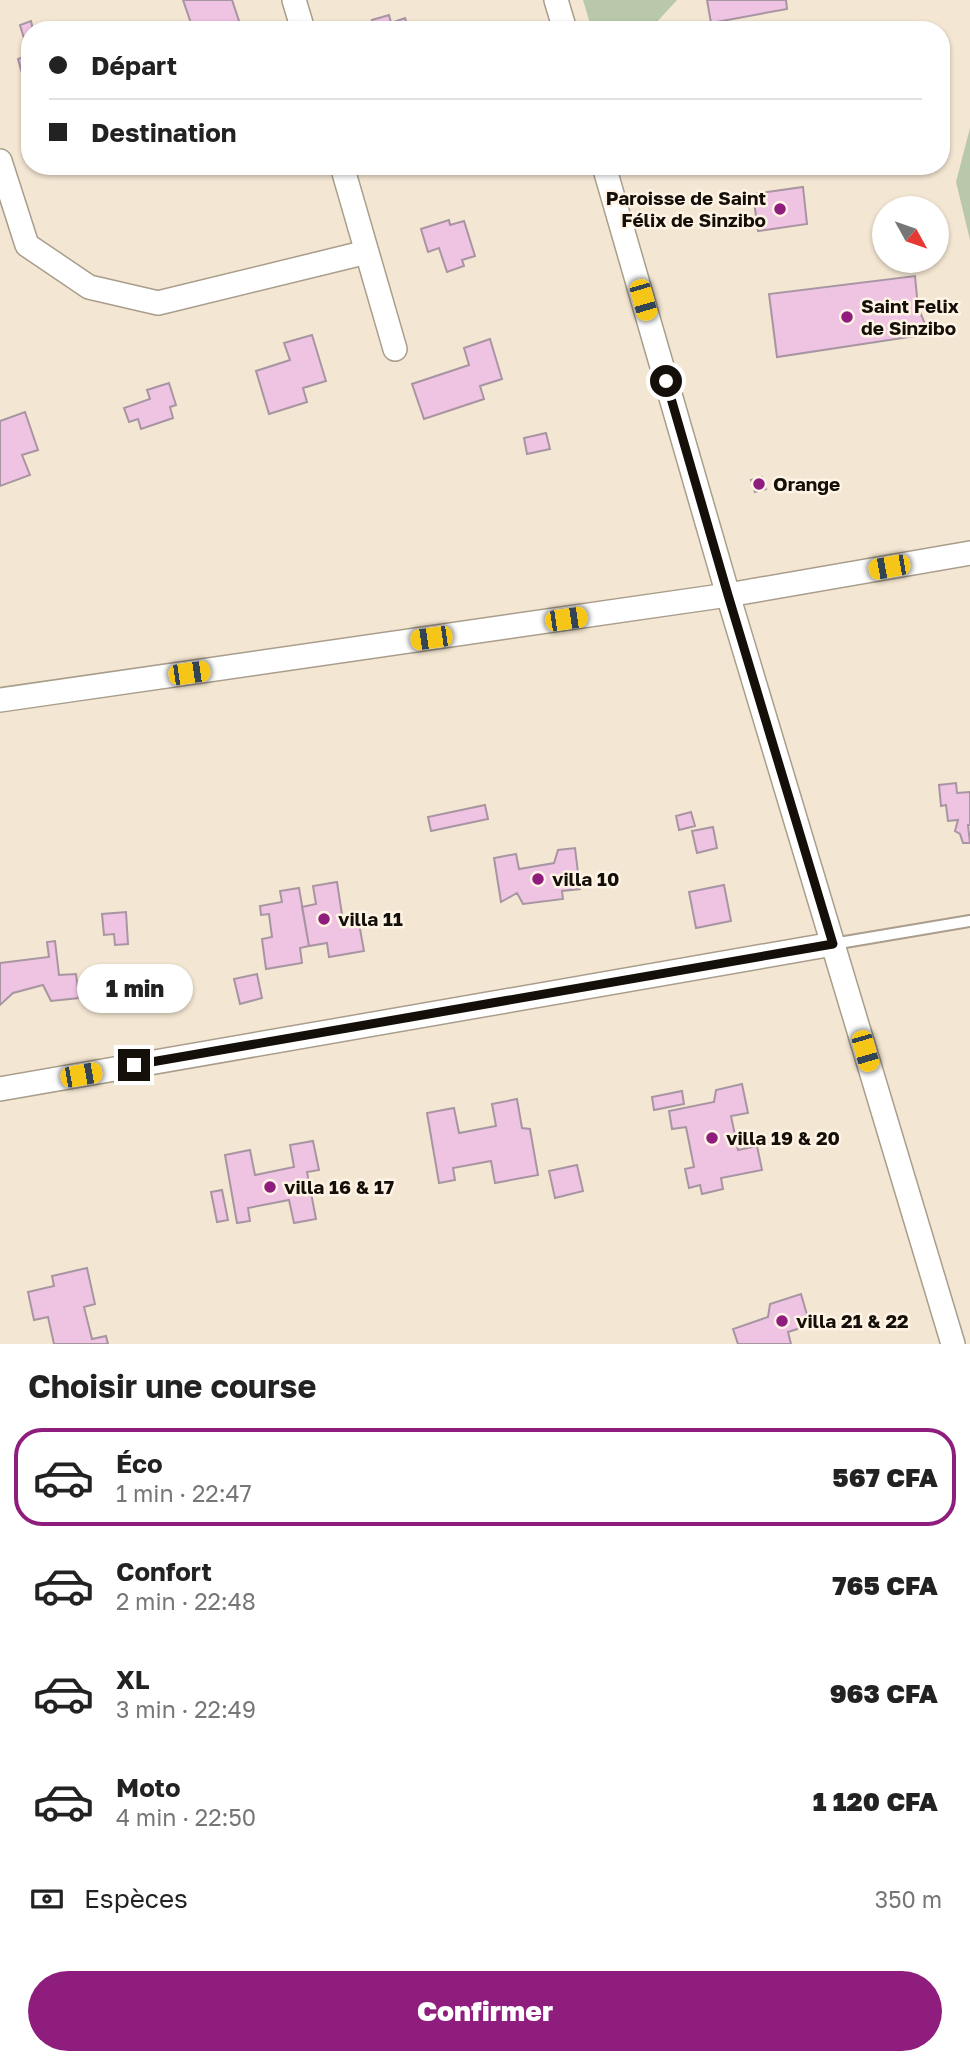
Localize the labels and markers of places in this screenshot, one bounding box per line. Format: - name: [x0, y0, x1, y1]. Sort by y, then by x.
- place label: Paroisse de Saint Félix de Sinzibo: [606, 186, 766, 231]
- marker: Paroisse de Saint Félix de Sinzibo: [772, 201, 788, 217]
- place label: Saint Felix de Sinzibo: [861, 294, 959, 339]
- marker: Saint Felix de Sinzibo: [839, 309, 855, 325]
- place label: Orange: [773, 472, 840, 495]
- marker: Orange: [751, 476, 767, 492]
- place label: villa 10: [552, 867, 619, 890]
- marker: villa 10: [530, 871, 546, 887]
- place label: villa 11: [338, 907, 403, 930]
- marker: villa 11: [316, 911, 332, 927]
- place label: villa 19 & 20: [726, 1126, 840, 1149]
- marker: villa 19 & 20: [704, 1130, 720, 1146]
- place label: villa 16 & 17: [284, 1175, 394, 1198]
- marker: villa 16 & 17: [262, 1179, 278, 1195]
- place label: villa 21 & 22: [796, 1309, 909, 1332]
- marker: villa 21 & 22: [774, 1313, 790, 1329]

